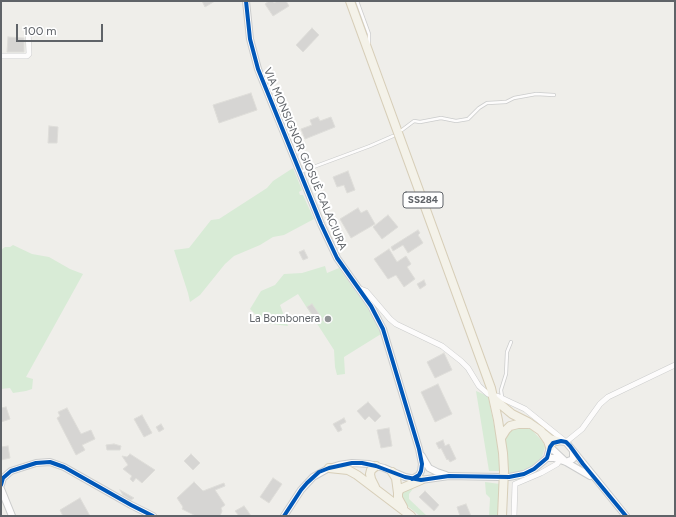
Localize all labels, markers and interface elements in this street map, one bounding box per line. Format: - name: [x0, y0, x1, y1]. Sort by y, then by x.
- scale bar: [18, 16, 105, 42]
- text: 100 m: [23, 24, 57, 38]
- street label: VIA MONSIGNOR GIOSUÈ CALACIURA: [261, 66, 349, 252]
- road number: SS284: [403, 192, 443, 208]
- place label: La Bombonera: [249, 312, 320, 326]
- marker: La Bombonera: [323, 314, 333, 324]

